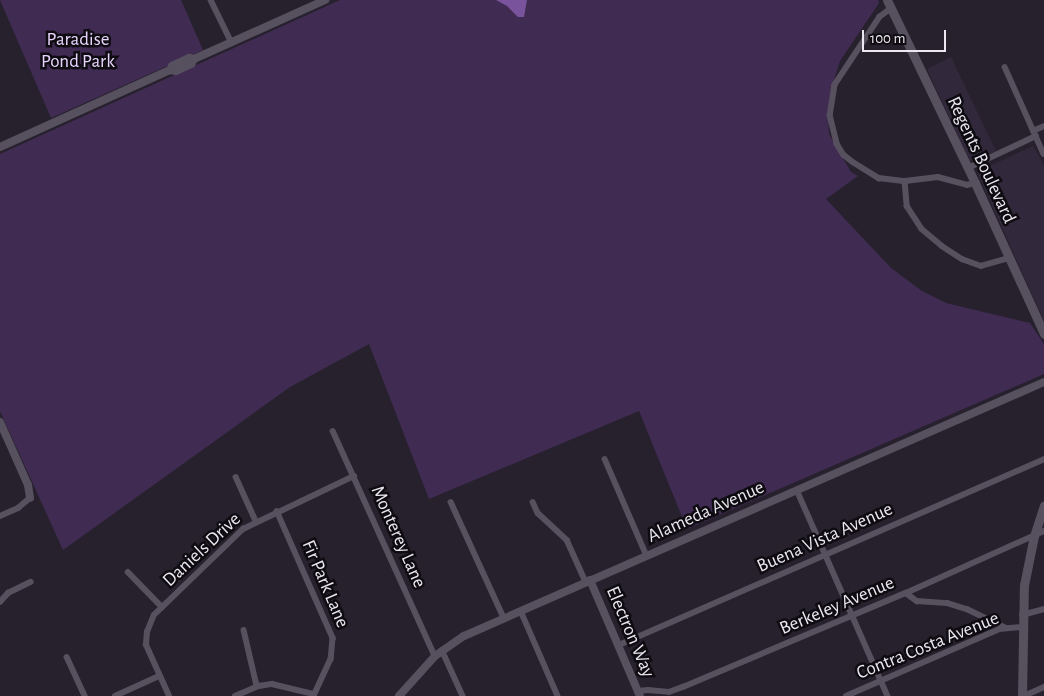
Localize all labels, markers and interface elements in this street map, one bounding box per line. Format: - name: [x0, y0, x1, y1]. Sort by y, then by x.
- scale bar: [864, 20, 948, 52]
- park label: Paradise Pond Park: [41, 29, 115, 73]
- text: 100 m: [870, 31, 905, 46]
- street label: Regents Boulevard: [942, 93, 1020, 227]
- street label: Alameda Avenue: [644, 476, 768, 548]
- street label: Monterey Lane: [365, 482, 431, 592]
- street label: Buena Vista Avenue: [754, 498, 896, 578]
- street label: Daniels Drive: [158, 508, 246, 592]
- street label: Fir Park Lane: [296, 537, 354, 631]
- street label: Berkeley Avenue: [776, 572, 898, 640]
- street label: Electron Way: [601, 583, 659, 681]
- street label: Contra Costa Avenue: [853, 607, 1003, 685]

